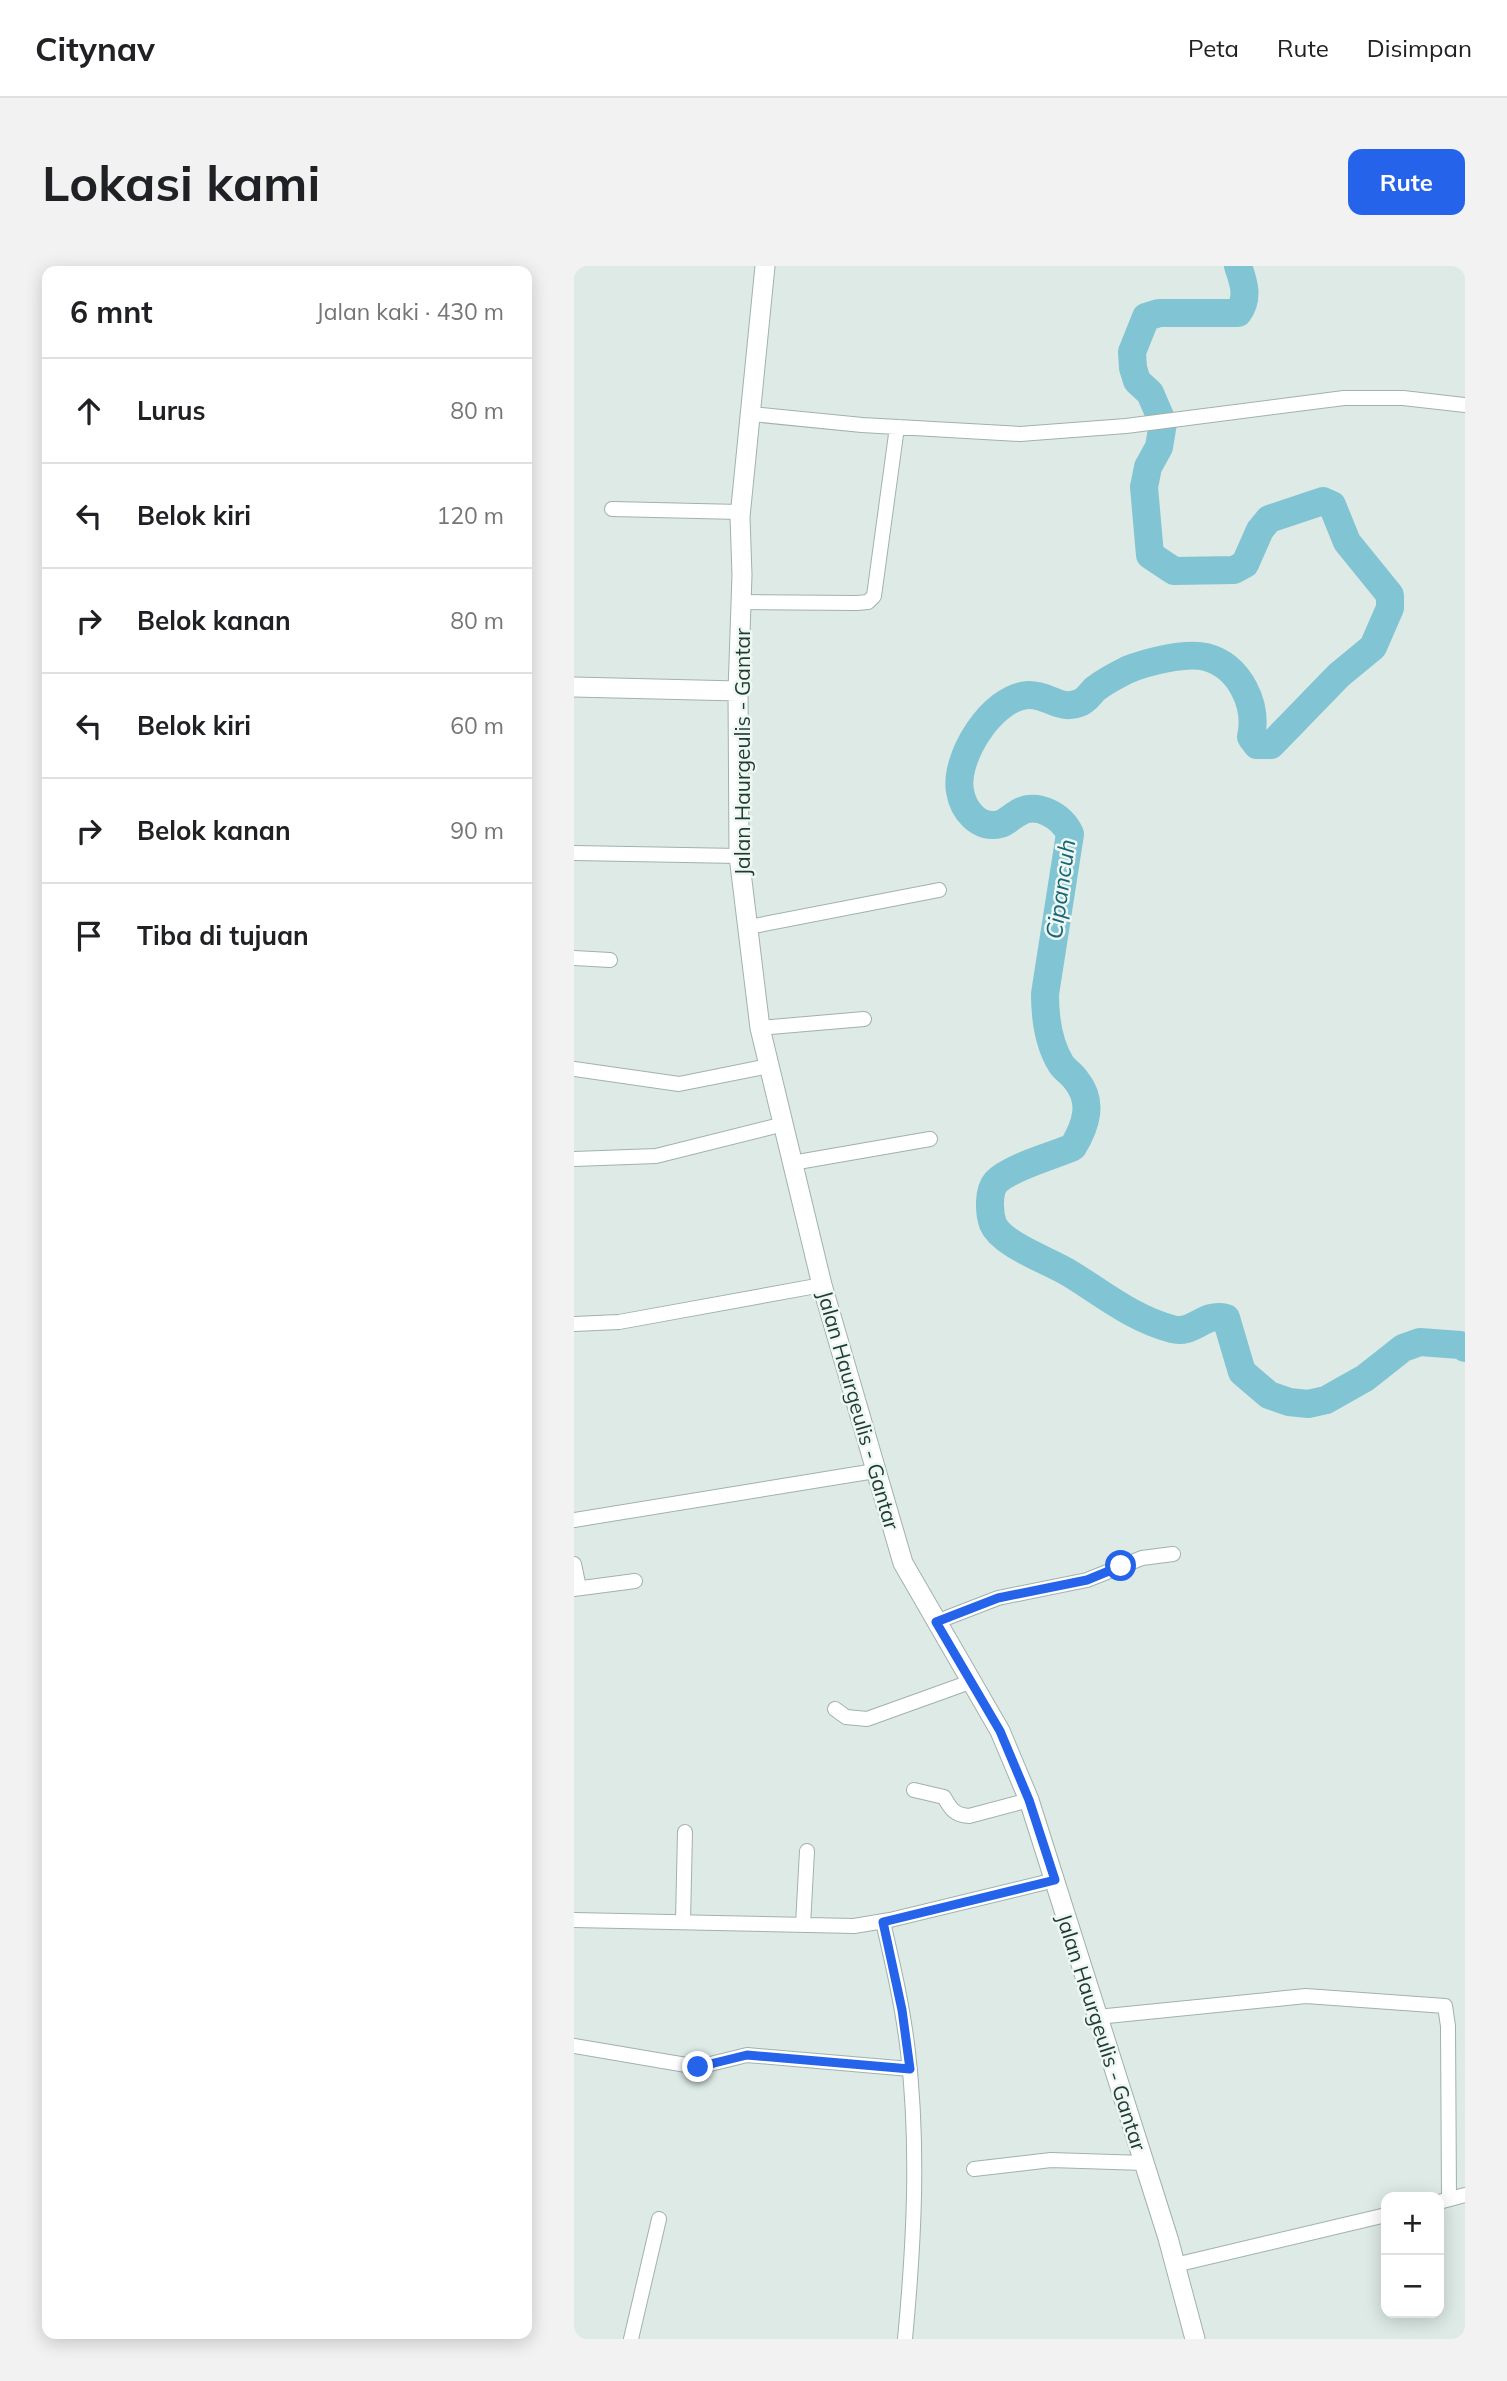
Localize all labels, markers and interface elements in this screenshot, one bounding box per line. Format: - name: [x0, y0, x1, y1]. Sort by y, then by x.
- text: Citynav: [35, 28, 155, 69]
- text: Peta: [1188, 33, 1239, 63]
- text: Rute: [1277, 33, 1329, 63]
- text: Disimpan: [1367, 33, 1472, 63]
- button: Rute: [1348, 149, 1465, 215]
- text: Lokasi kami: [42, 152, 320, 213]
- text: 6 mnt: [70, 293, 153, 331]
- text: Jalan kaki · 430 m: [316, 297, 504, 326]
- icon: ahead: [70, 392, 108, 430]
- text: Lurus: [137, 394, 206, 427]
- text: 80 m: [450, 396, 504, 425]
- icon: left: [70, 497, 108, 535]
- text: Belok kiri: [137, 499, 251, 532]
- text: 120 m: [436, 501, 504, 530]
- icon: right: [70, 602, 108, 640]
- text: Belok kanan: [137, 604, 291, 637]
- text: 80 m: [450, 606, 504, 635]
- street label: Jalan Haurgeulis - Gantar: [729, 628, 755, 876]
- icon: left: [70, 707, 108, 745]
- text: Belok kiri: [137, 709, 251, 742]
- text: 60 m: [450, 711, 504, 740]
- icon: right: [70, 812, 108, 850]
- text: Belok kanan: [137, 814, 291, 847]
- text: 90 m: [450, 816, 504, 845]
- water label: Cipancuh: [1039, 837, 1081, 941]
- icon: arrive: [70, 917, 108, 955]
- text: Tiba di tujuan: [137, 919, 309, 952]
- street label: Jalan Haurgeulis - Gantar: [812, 1287, 906, 1533]
- route start: [1105, 1550, 1136, 1581]
- street label: Jalan Haurgeulis - Gantar: [1051, 1910, 1153, 2154]
- route end: [682, 2051, 713, 2082]
- map controls: [1381, 2192, 1444, 2318]
- button: +: [1381, 2192, 1444, 2255]
- button: −: [1381, 2255, 1444, 2318]

